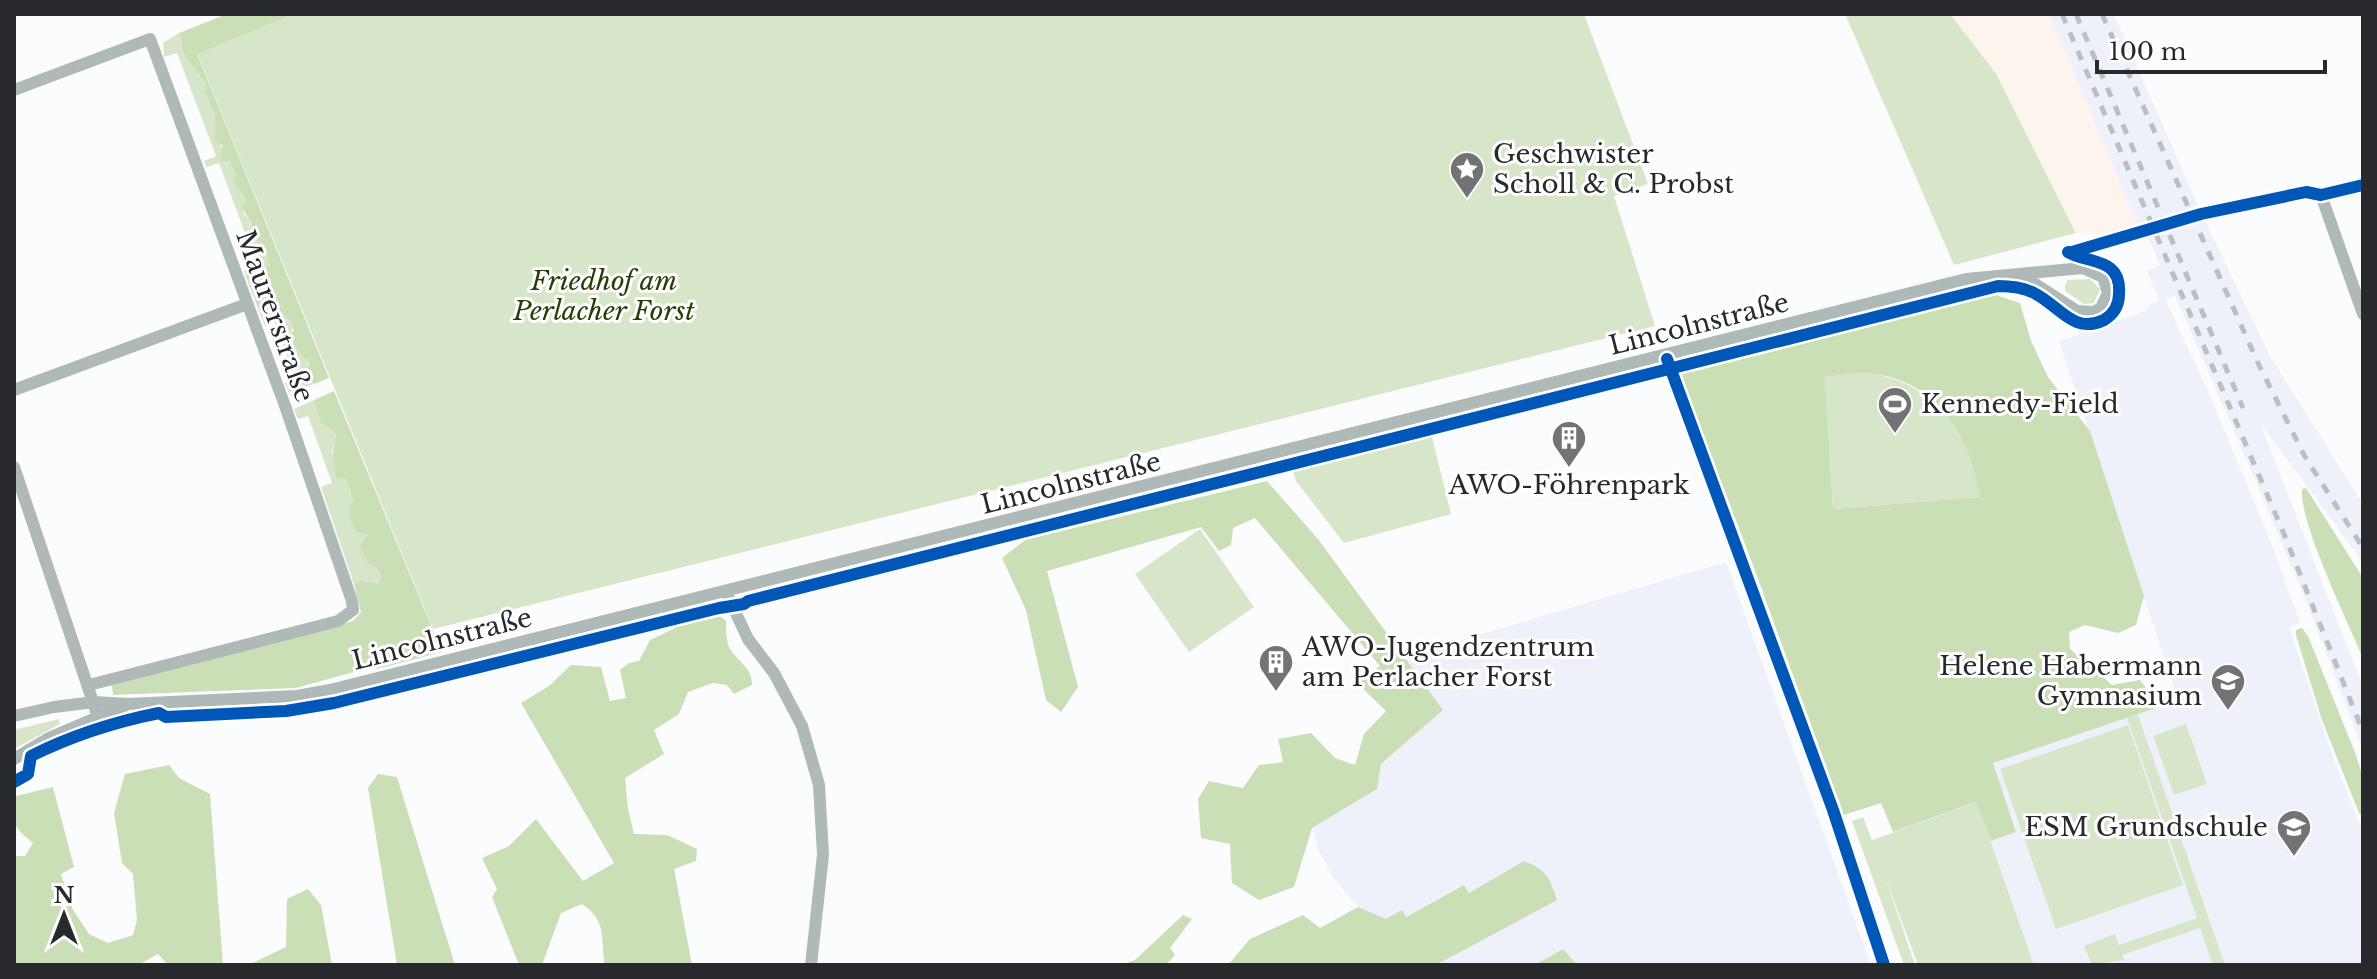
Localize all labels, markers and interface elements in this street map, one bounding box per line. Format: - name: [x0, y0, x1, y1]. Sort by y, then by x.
- scale bar: [2097, 24, 2325, 74]
- text: 100 m: [2109, 37, 2187, 66]
- place label: Geschwister Scholl & C. Probst: [1493, 138, 1734, 200]
- place icon: Geschwister Scholl & C. Probst: [1448, 150, 1486, 200]
- street label: Maurerstraße: [229, 226, 321, 406]
- park label: Friedhof am Perlacher Forst: [512, 265, 695, 327]
- street label: Lincolnstraße: [1606, 286, 1792, 362]
- sports icon: Kennedy-Field: [1876, 385, 1914, 435]
- place label: Kennedy-Field: [1921, 388, 2119, 420]
- building icon: AWO-Föhrenpark: [1550, 419, 1588, 469]
- street label: Lincolnstraße: [978, 445, 1164, 521]
- place label: AWO-Föhrenpark: [1447, 469, 1690, 501]
- street label: Lincolnstraße: [349, 601, 535, 677]
- place label: AWO-Jugendzentrum am Perlacher Forst: [1301, 631, 1595, 693]
- building icon: AWO-Jugendzentrum am Perlacher Forst: [1257, 643, 1295, 693]
- place label: Helene Habermann Gymnasium: [1939, 650, 2202, 712]
- school or university icon: Helene Habermann Gymnasium: [2209, 662, 2247, 712]
- school or university icon: ESM Grundschule: [2275, 808, 2313, 858]
- place label: ESM Grundschule: [2024, 811, 2268, 843]
- north arrow: [24, 875, 104, 955]
- text: N: [54, 882, 75, 909]

